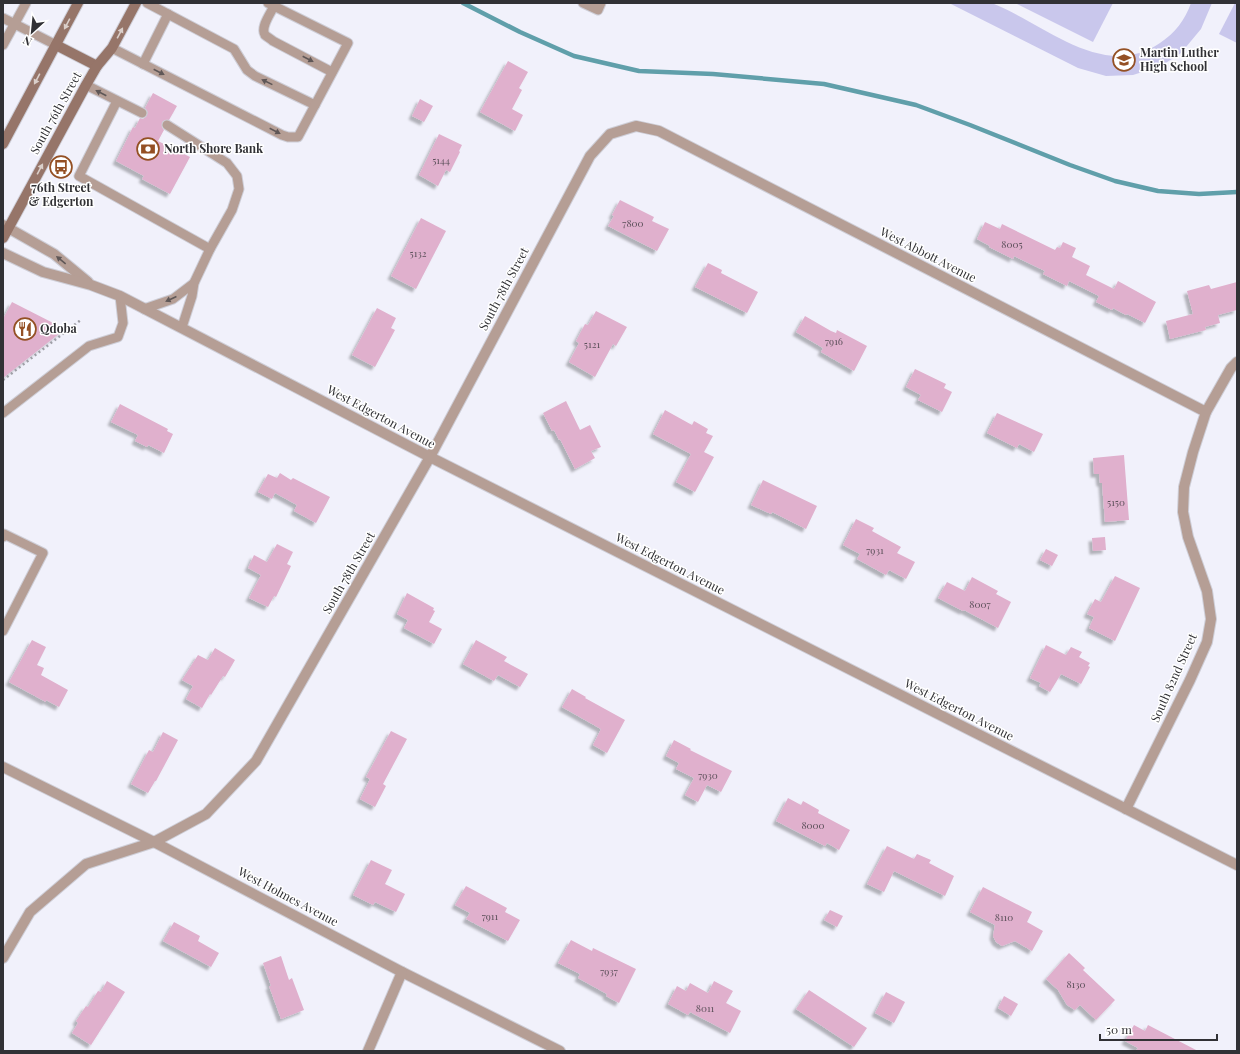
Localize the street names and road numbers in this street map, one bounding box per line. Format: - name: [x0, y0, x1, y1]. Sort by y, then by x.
- street label: South 76th Street: [26, 68, 85, 157]
- street label: West Abbott Avenue: [877, 223, 979, 285]
- street label: South 78th Street: [474, 244, 532, 333]
- street label: West Edgerton Avenue: [324, 380, 438, 451]
- street label: South 78th Street: [318, 528, 378, 616]
- street label: West Edgerton Avenue: [612, 528, 728, 598]
- street label: South 82nd Street: [1146, 630, 1200, 725]
- street label: West Edgerton Avenue: [901, 674, 1017, 744]
- street label: West Holmes Avenue: [235, 862, 341, 929]

